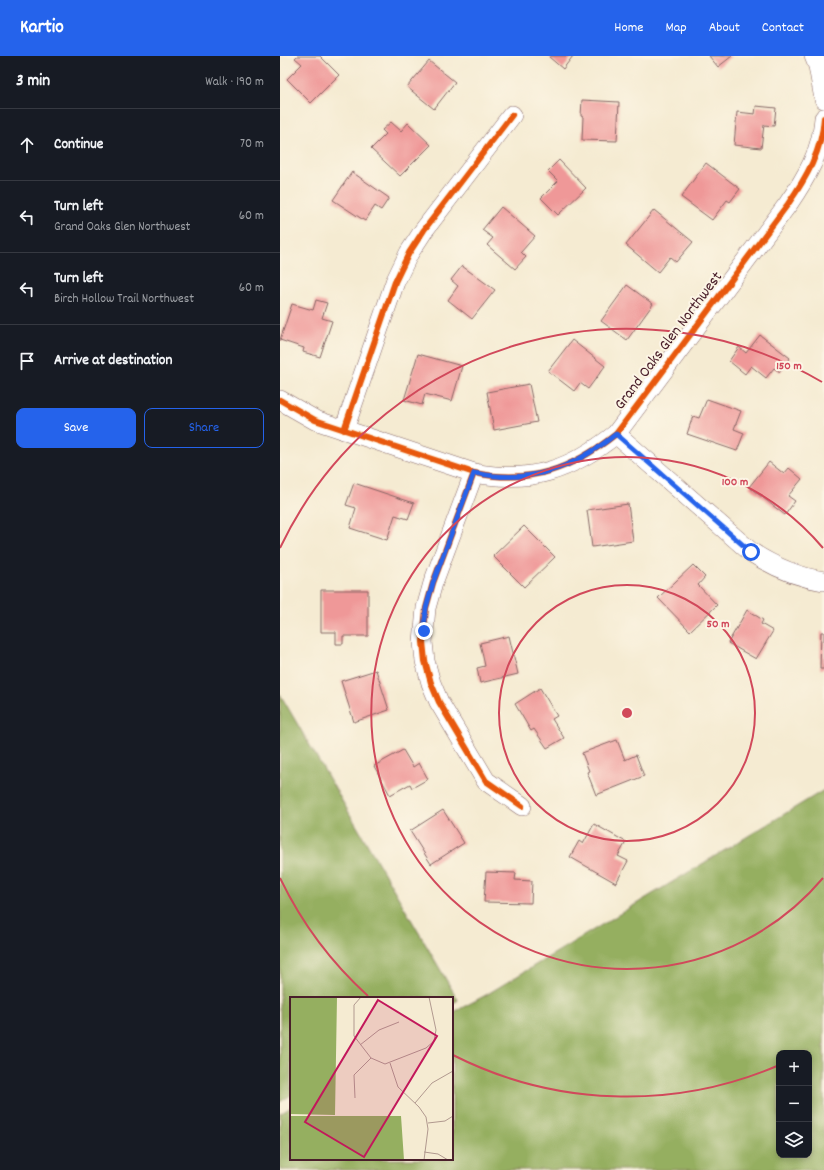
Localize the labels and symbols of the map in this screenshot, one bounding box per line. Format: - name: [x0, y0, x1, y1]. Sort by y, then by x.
- street label: Grand Oaks Glen Northwest: [609, 267, 729, 415]
- text: 150 m: [776, 358, 802, 375]
- text: 100 m: [722, 474, 748, 491]
- route start: [742, 543, 760, 561]
- text: 50 m: [706, 616, 730, 633]
- route end: [415, 622, 433, 640]
- centre of rings: [620, 706, 634, 720]
- inset map: [290, 997, 453, 1160]

